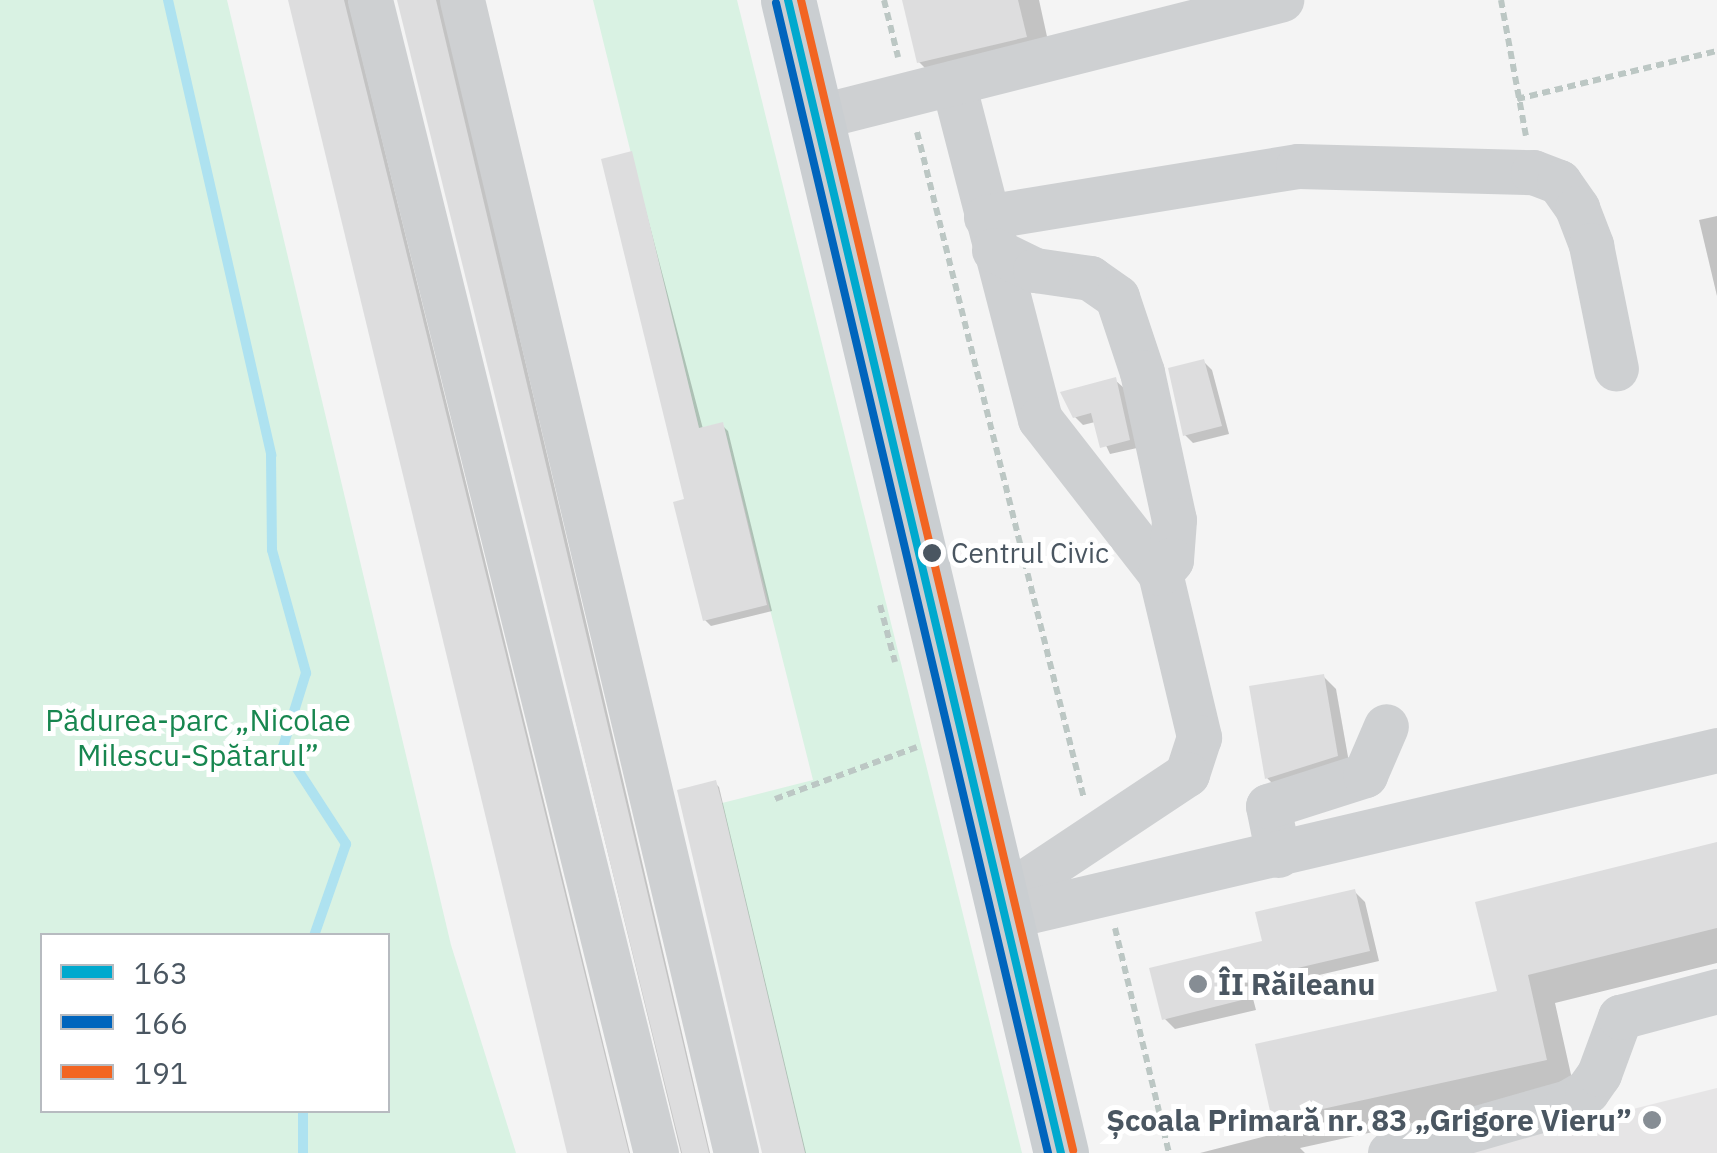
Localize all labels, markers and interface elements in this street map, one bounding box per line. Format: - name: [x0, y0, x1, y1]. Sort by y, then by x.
- place label: Centrul Civic: [951, 536, 1109, 570]
- marker: Centrul Civic: [922, 543, 942, 563]
- park label: Pădurea-parc „Nicolae Milescu-Spătarul”: [45, 702, 351, 772]
- legend: [40, 933, 390, 1113]
- text: 163: [134, 953, 188, 992]
- place label: ÎI Răileanu: [1218, 966, 1375, 1002]
- marker: ÎI Răileanu: [1187, 973, 1209, 995]
- text: 166: [134, 1003, 188, 1042]
- text: 191: [134, 1053, 188, 1092]
- place label: Școala Primară nr. 83 „Grigore Vieru”: [1106, 1102, 1632, 1138]
- marker: Școala Primară nr. 83 „Grigore Vieru”: [1641, 1109, 1663, 1131]

